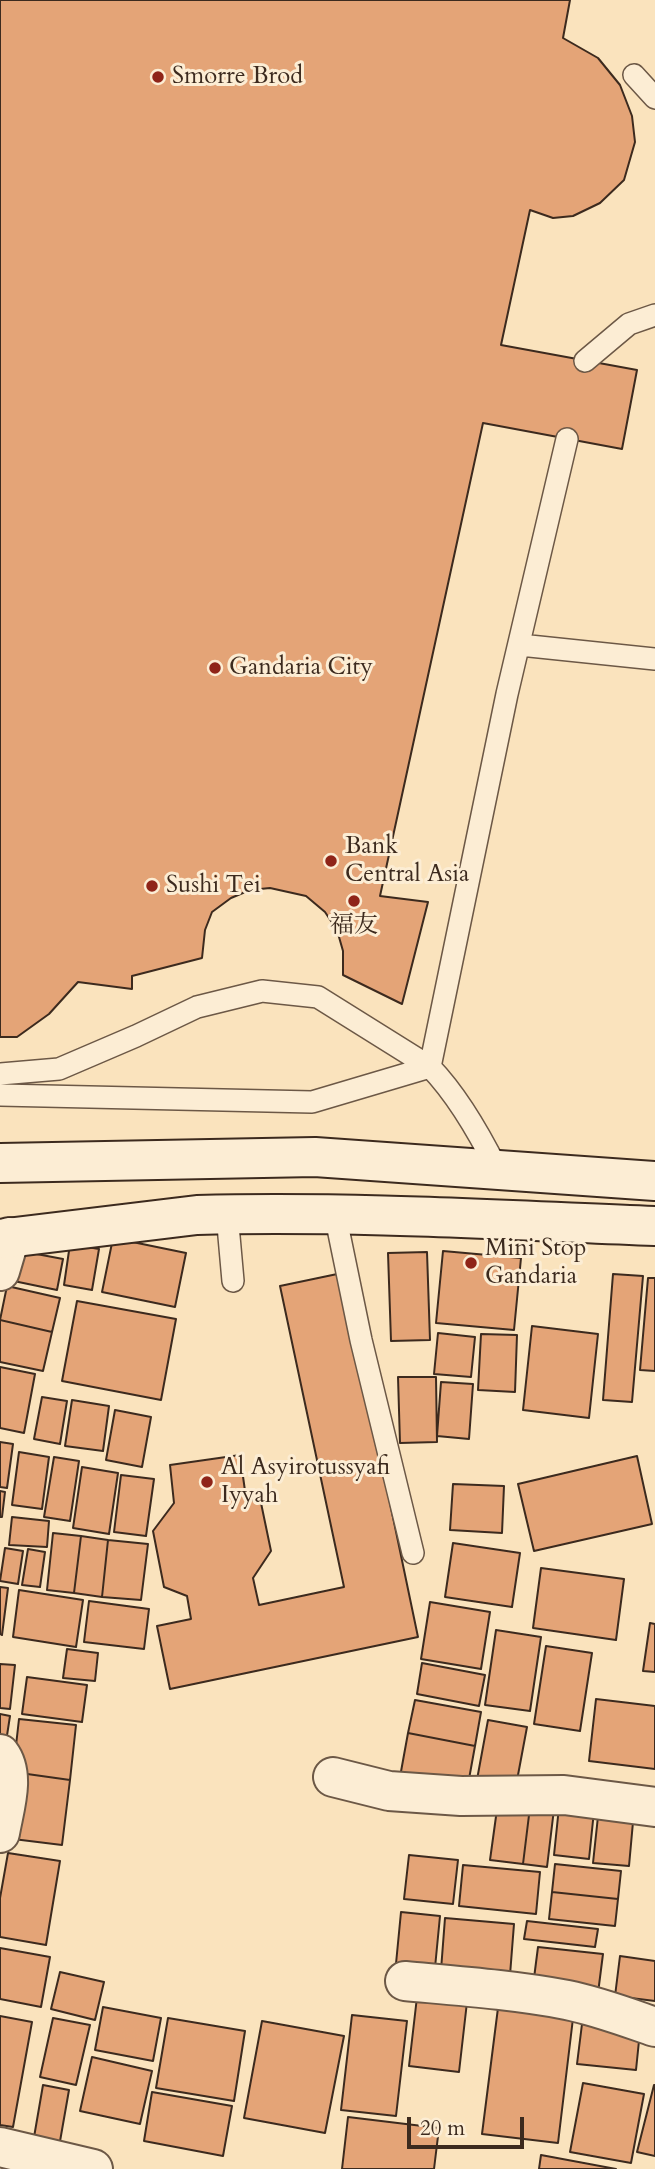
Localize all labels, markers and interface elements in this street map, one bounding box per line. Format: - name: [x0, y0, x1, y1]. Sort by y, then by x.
- place label: Smorre Brod: [172, 63, 303, 91]
- marker: Smorre Brod: [150, 69, 166, 85]
- place label: Gandaria City: [229, 654, 373, 682]
- marker: Gandaria City: [207, 660, 223, 676]
- place label: Bank Central Asia: [345, 833, 469, 889]
- marker: Bank Central Asia: [323, 853, 339, 869]
- place label: Sushi Tei: [166, 872, 261, 900]
- marker: Sushi Tei: [144, 878, 160, 894]
- marker: 福友: [346, 893, 362, 909]
- place label: 福友: [330, 912, 378, 940]
- place label: Mini Stop Gandaria: [485, 1235, 587, 1291]
- marker: Mini Stop Gandaria: [463, 1255, 479, 1271]
- place label: Al Asyirotussyafi Iyyah: [221, 1454, 390, 1510]
- marker: Al Asyirotussyafi Iyyah: [199, 1474, 215, 1490]
- scale bar: [410, 2102, 527, 2146]
- text: 20 m: [420, 2114, 465, 2143]

